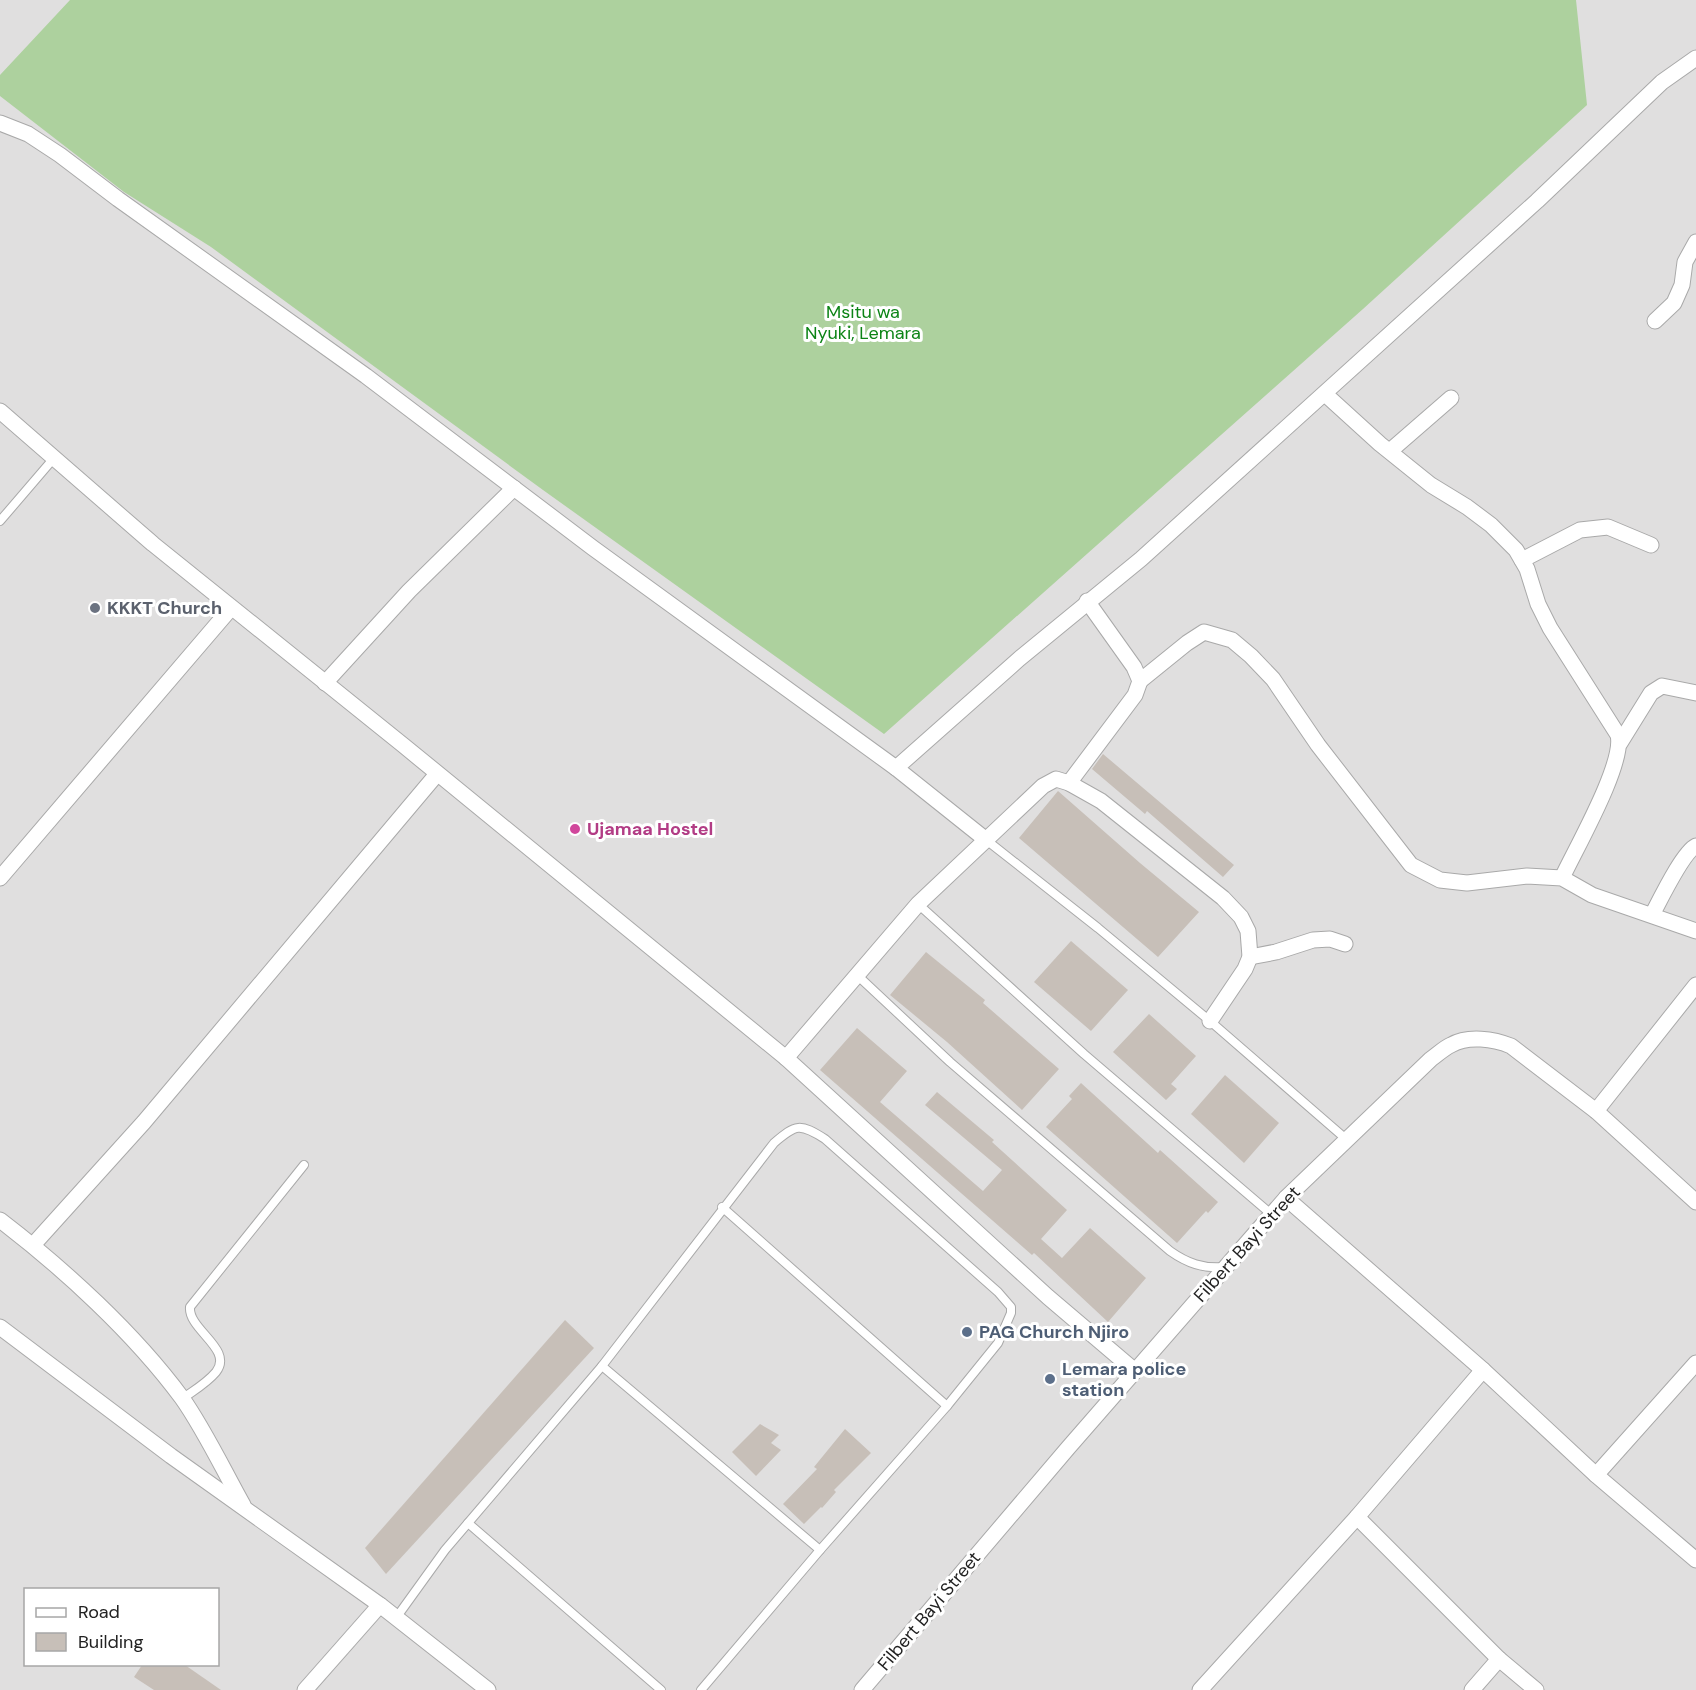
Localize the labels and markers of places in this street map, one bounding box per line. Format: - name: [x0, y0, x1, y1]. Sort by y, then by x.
- place label: KKKT Church: [107, 596, 222, 620]
- marker: KKKT Church: [88, 601, 102, 615]
- place label: Ujamaa Hostel: [587, 817, 713, 841]
- marker: Ujamaa Hostel: [568, 822, 582, 836]
- place label: PAG Church Njiro: [979, 1320, 1129, 1344]
- marker: PAG Church Njiro: [960, 1325, 974, 1339]
- place label: Lemara police station: [1062, 1357, 1187, 1402]
- marker: Lemara police station: [1043, 1372, 1057, 1386]

